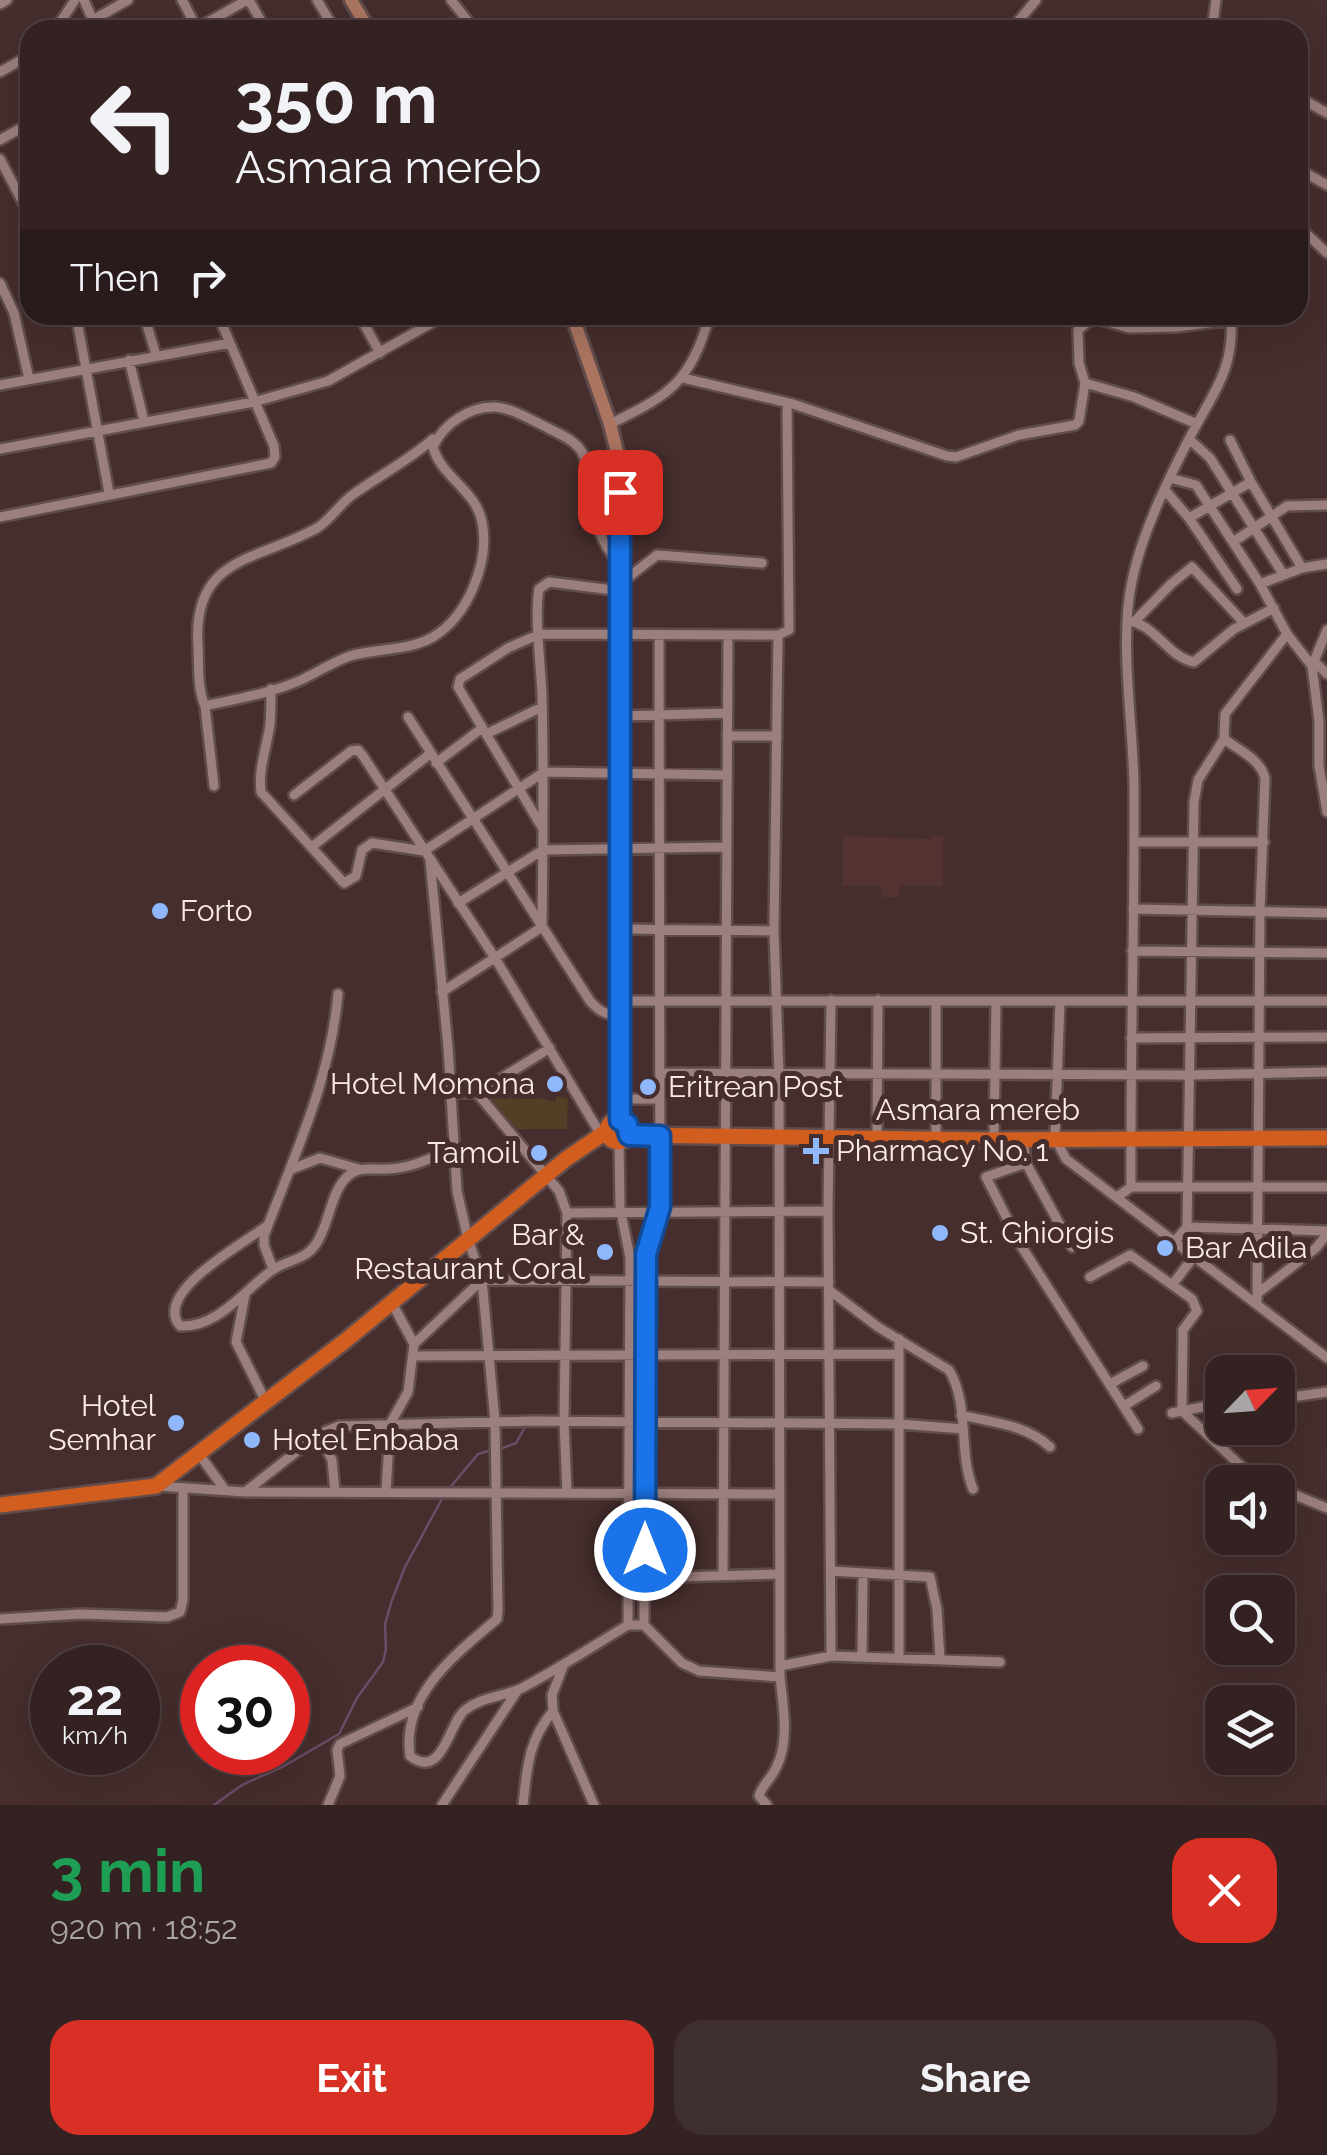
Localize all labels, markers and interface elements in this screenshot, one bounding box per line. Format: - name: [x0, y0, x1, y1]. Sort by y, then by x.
- text: 350 m: [235, 57, 438, 139]
- icon: left: [70, 60, 200, 190]
- text: Asmara mereb: [235, 141, 541, 194]
- icon: right: [180, 250, 235, 305]
- text: Then: [70, 255, 160, 300]
- pin: [578, 450, 663, 535]
- icon: arrive: [593, 465, 648, 520]
- place label: Forto: [180, 893, 253, 928]
- marker: Forto: [149, 900, 171, 922]
- place label: Hotel Momona: [330, 1066, 535, 1101]
- place label: Eritrean Post: [668, 1069, 843, 1104]
- marker: Hotel Momona: [544, 1073, 566, 1095]
- marker: Eritrean Post: [637, 1076, 659, 1098]
- street label: Asmara mereb: [876, 1092, 1080, 1127]
- place label: Pharmacy No. 1: [836, 1133, 1049, 1168]
- place label: Tamoil: [427, 1135, 520, 1170]
- marker: Pharmacy No. 1: [805, 1140, 827, 1162]
- marker: Tamoil: [528, 1142, 550, 1164]
- place label: St. Ghiorgis: [960, 1215, 1114, 1250]
- place label: Bar & Restaurant Coral: [354, 1217, 586, 1286]
- marker: St. Ghiorgis: [929, 1222, 951, 1244]
- place label: Bar Adila: [1185, 1230, 1307, 1265]
- marker: Bar Adila: [1154, 1237, 1176, 1259]
- marker: Bar & Restaurant Coral: [594, 1241, 616, 1263]
- north arrow: [1205, 1355, 1295, 1445]
- map controls: [1205, 1355, 1295, 1775]
- place label: Hotel Semhar: [48, 1388, 157, 1457]
- marker: Hotel Semhar: [165, 1412, 187, 1434]
- place label: Hotel Enbaba: [272, 1422, 459, 1457]
- marker: Hotel Enbaba: [241, 1429, 263, 1451]
- button: sound: [1205, 1465, 1295, 1555]
- position arrow: [593, 1498, 697, 1602]
- button: search: [1205, 1575, 1295, 1665]
- speed limit sign: 30: [180, 1645, 310, 1775]
- text: 22: [67, 1668, 123, 1727]
- button: layers: [1205, 1685, 1295, 1775]
- text: km/h: [62, 1720, 128, 1750]
- text: 3 min: [50, 1836, 205, 1906]
- button: close: [1172, 1838, 1277, 1943]
- text: 920 m · 18:52: [50, 1909, 238, 1946]
- button: Exit: [50, 2020, 654, 2135]
- button: Share: [674, 2020, 1277, 2135]

